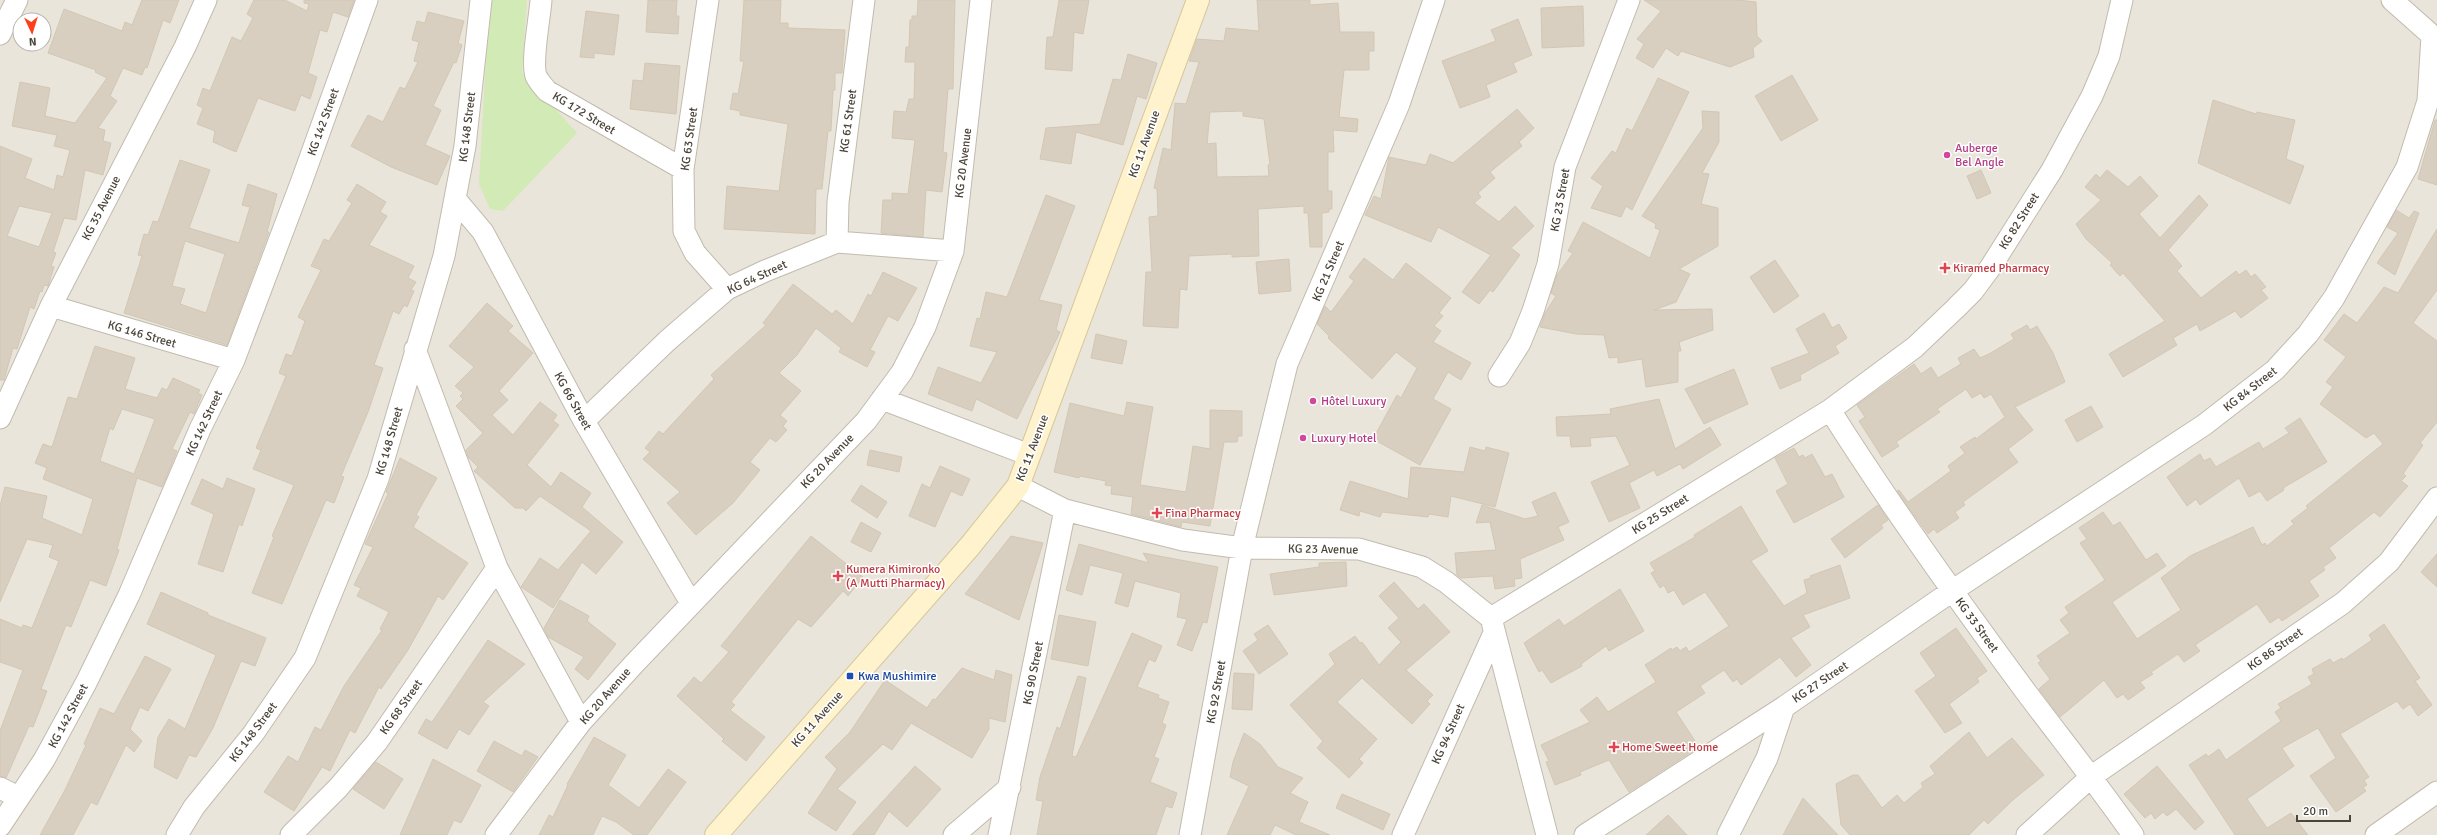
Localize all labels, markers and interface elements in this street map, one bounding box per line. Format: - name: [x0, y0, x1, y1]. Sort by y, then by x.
- north arrow: [12, 12, 52, 52]
- text: N: [28, 35, 37, 48]
- street label: KG 142 Street: [304, 86, 343, 158]
- street label: KG 61 Street: [837, 88, 860, 154]
- street label: KG 172 Street: [550, 89, 618, 138]
- street label: KG 148 Street: [456, 91, 479, 163]
- street label: KG 63 Street: [678, 106, 701, 172]
- street label: KG 11 Avenue: [1125, 108, 1164, 180]
- street label: KG 20 Avenue: [952, 127, 975, 199]
- place label: Auberge Bel Angle: [1955, 141, 2004, 170]
- marker: Auberge Bel Angle: [1942, 150, 1952, 160]
- street label: KG 23 Street: [1548, 167, 1573, 233]
- street label: KG 35 Avenue: [79, 173, 124, 243]
- street label: KG 82 Street: [1996, 190, 2043, 252]
- street label: KG 21 Street: [1309, 239, 1348, 304]
- street label: KG 64 Street: [725, 257, 790, 298]
- place label: Kiramed Pharmacy: [1953, 261, 2049, 276]
- marker: Kiramed Pharmacy: [1940, 263, 1950, 273]
- street label: KG 146 Street: [106, 318, 178, 351]
- street label: KG 84 Street: [2220, 364, 2280, 415]
- street label: KG 66 Street: [550, 370, 595, 433]
- street label: KG 142 Street: [183, 388, 226, 458]
- place label: Hôtel Luxury: [1321, 394, 1387, 409]
- marker: Hôtel Luxury: [1308, 396, 1318, 406]
- street label: KG 148 Street: [373, 405, 406, 477]
- street label: KG 11 Avenue: [1013, 413, 1052, 484]
- street label: KG 20 Avenue: [797, 431, 857, 492]
- place label: Luxury Hotel: [1311, 431, 1377, 446]
- marker: Luxury Hotel: [1298, 433, 1308, 443]
- street label: KG 25 Street: [1629, 491, 1691, 538]
- place label: Fina Pharmacy: [1165, 506, 1241, 521]
- marker: Fina Pharmacy: [1152, 508, 1162, 518]
- street label: KG 23 Avenue: [1288, 541, 1358, 558]
- place label: Kumera Kimironko (A Mutti Pharmacy): [846, 562, 945, 591]
- marker: Kumera Kimironko (A Mutti Pharmacy): [833, 571, 843, 581]
- street label: KG 33 Street: [1952, 595, 2002, 656]
- street label: KG 86 Street: [2245, 625, 2306, 674]
- street label: KG 90 Street: [1020, 640, 1047, 706]
- street label: KG 27 Street: [1789, 658, 1851, 707]
- street label: KG 92 Street: [1204, 659, 1229, 725]
- street label: KG 20 Avenue: [577, 665, 634, 728]
- place label: Kwa Mushimire: [858, 669, 936, 684]
- marker: Kwa Mushimire: [845, 671, 855, 681]
- street label: KG 68 Street: [377, 677, 426, 738]
- street label: KG 142 Street: [45, 681, 92, 751]
- street label: KG 11 Avenue: [788, 688, 847, 751]
- street label: KG 148 Street: [226, 700, 281, 765]
- street label: KG 94 Street: [1429, 702, 1468, 767]
- place label: Home Sweet Home: [1622, 740, 1718, 755]
- marker: Home Sweet Home: [1609, 742, 1619, 752]
- scale bar: [2297, 797, 2350, 823]
- text: 20 m: [2303, 804, 2328, 819]

